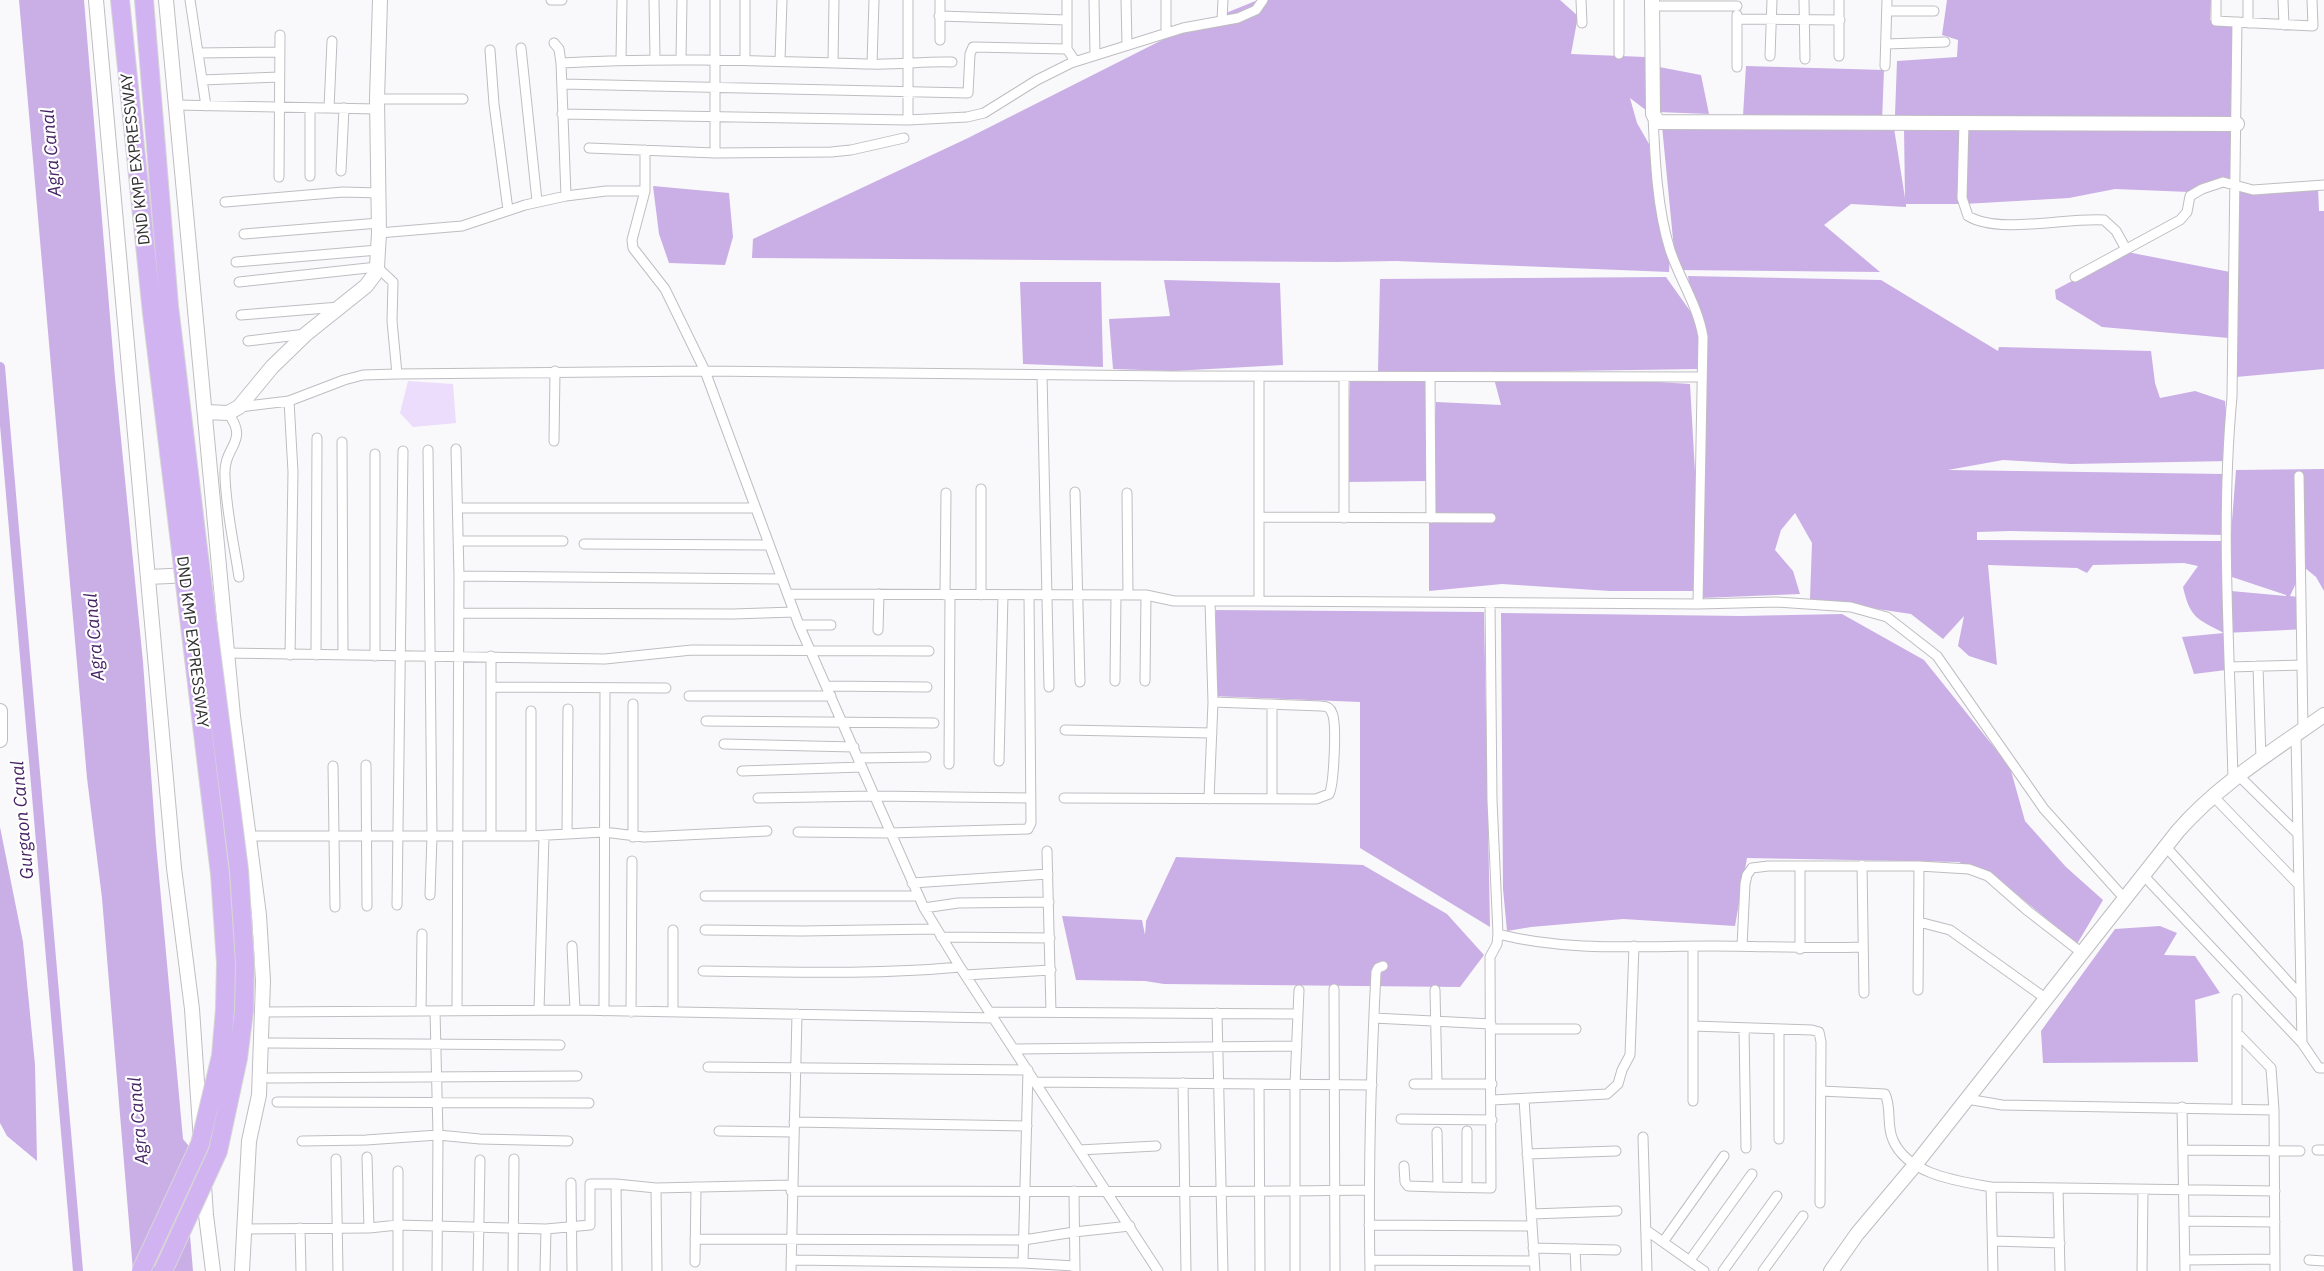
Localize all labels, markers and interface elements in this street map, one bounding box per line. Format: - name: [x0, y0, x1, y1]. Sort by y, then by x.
- street label: DND KMP EXPRESSWAY: [117, 72, 155, 246]
- water label: Agra Canal: [37, 108, 67, 198]
- street label: DND KMP EXPRESSWAY: [172, 555, 212, 729]
- water label: Agra Canal: [80, 592, 110, 682]
- water label: Gurgaon Canal: [7, 760, 39, 880]
- water label: Agra Canal: [124, 1076, 154, 1166]

